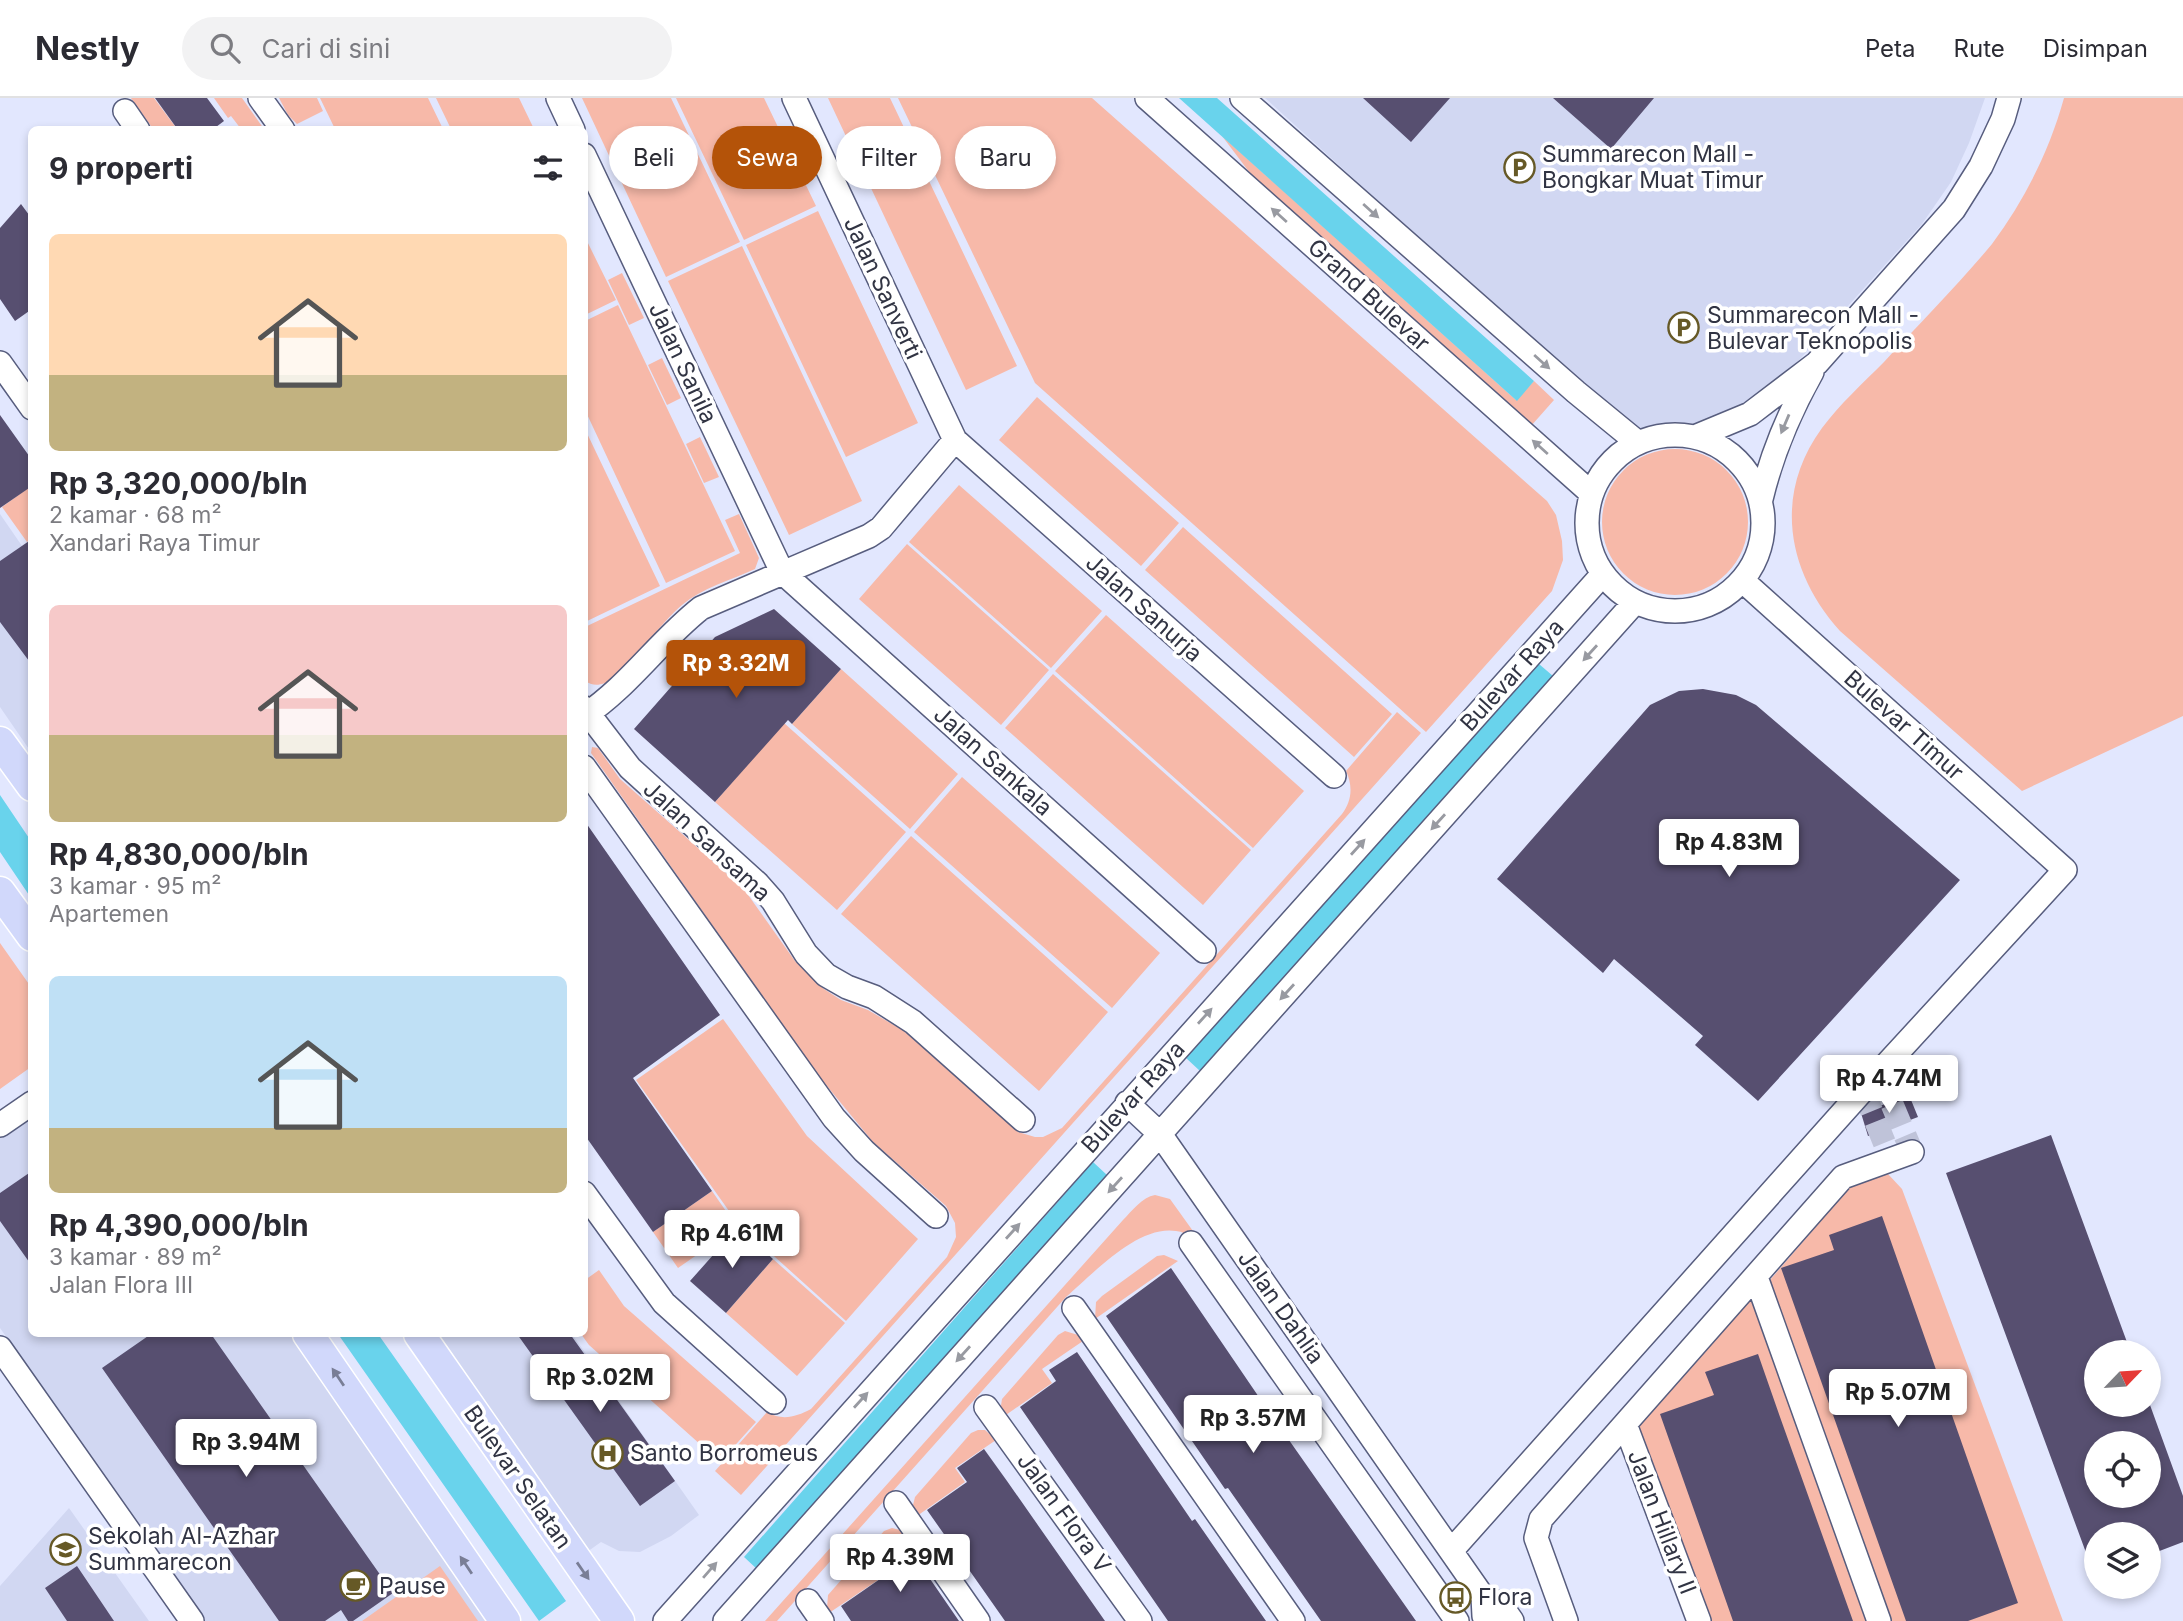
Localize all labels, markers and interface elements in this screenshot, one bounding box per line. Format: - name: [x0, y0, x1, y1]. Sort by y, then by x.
- search box: [182, 17, 672, 80]
- text: Nestly: [35, 28, 140, 68]
- icon: search: [206, 29, 244, 67]
- text: Cari di sini: [262, 33, 390, 64]
- text: Peta: [1865, 34, 1916, 63]
- text: Rute: [1954, 34, 2005, 63]
- text: Disimpan: [2043, 34, 2148, 63]
- chip: Beli: [609, 126, 698, 189]
- chip: Sewa: [712, 126, 822, 189]
- chip: Filter: [836, 126, 941, 189]
- chip: Baru: [955, 126, 1056, 189]
- place label: Summarecon Mall - Bongkar Muat Timur: [1542, 140, 1764, 194]
- icon: filters: [529, 149, 567, 187]
- text: 9 properti: [49, 150, 193, 186]
- parking icon: Summarecon Mall - Bongkar Muat Timur: [1502, 150, 1536, 184]
- one-way arrow: [1363, 203, 1380, 218]
- one-way arrow: [1270, 207, 1288, 223]
- street label: Jalan Sanverti: [838, 213, 928, 363]
- street label: Grand Bulevar: [1302, 233, 1436, 357]
- icon: home: [245, 280, 371, 406]
- street label: Jalan Sanila: [643, 298, 723, 428]
- place label: Summarecon Mall - Bulevar Teknopolis: [1707, 301, 1919, 355]
- parking icon: Summarecon Mall - Bulevar Teknopolis: [1667, 311, 1701, 345]
- one-way arrow: [1533, 354, 1551, 370]
- one-way arrow: [1779, 413, 1790, 434]
- one-way arrow: [1532, 440, 1549, 456]
- text: Rp 3,320,000/bln: [49, 465, 308, 501]
- text: 2 kamar · 68 m²: [49, 501, 222, 529]
- text: Xandari Raya Timur: [49, 529, 260, 557]
- street label: Jalan Sanurja: [1080, 548, 1208, 668]
- street label: Bulevar Raya: [1454, 613, 1570, 737]
- pin: Rp 3.32M: [664, 640, 808, 700]
- one-way arrow: [1583, 644, 1598, 661]
- text: Rp 3.32M: [682, 649, 790, 677]
- icon: home: [245, 651, 371, 777]
- street label: Bulevar Timur: [1839, 664, 1970, 786]
- street label: Jalan Sankala: [928, 700, 1058, 822]
- street label: Jalan Sansama: [637, 775, 777, 907]
- one-way arrow: [1430, 813, 1446, 831]
- pin: Rp 4.83M: [1657, 820, 1801, 879]
- text: Rp 4.83M: [1675, 828, 1783, 856]
- text: Rp 4,830,000/bln: [49, 836, 309, 872]
- one-way arrow: [1349, 839, 1365, 856]
- text: 3 kamar · 95 m²: [49, 872, 222, 900]
- text: Apartemen: [49, 900, 169, 928]
- one-way arrow: [1279, 983, 1295, 1000]
- one-way arrow: [1197, 1008, 1213, 1025]
- icon: home: [245, 1022, 371, 1148]
- street label: Bulevar Raya: [1075, 1035, 1191, 1159]
- pin: Rp 4.74M: [1817, 1056, 1961, 1115]
- text: Rp 4.74M: [1836, 1064, 1942, 1092]
- one-way arrow: [1107, 1176, 1123, 1194]
- text: Rp 4,390,000/bln: [49, 1207, 309, 1243]
- pin: Rp 4.61M: [660, 1210, 804, 1270]
- text: Rp 4.61M: [680, 1219, 784, 1247]
- one-way arrow: [1005, 1222, 1021, 1240]
- text: 3 kamar · 89 m²: [49, 1243, 222, 1271]
- street label: Jalan Dahlia: [1232, 1245, 1330, 1369]
- text: Jalan Flora III: [49, 1271, 193, 1299]
- north arrow: [2084, 1340, 2161, 1418]
- map controls: [2084, 1340, 2161, 1599]
- one-way arrow: [956, 1346, 971, 1363]
- pin: Rp 3.02M: [528, 1354, 672, 1414]
- text: Rp 3.02M: [546, 1363, 654, 1391]
- one-way arrow: [331, 1368, 345, 1386]
- pin: Rp 5.07M: [1826, 1370, 1970, 1429]
- text: Rp 5.07M: [1845, 1378, 1951, 1406]
- one-way arrow: [853, 1391, 869, 1409]
- pin: Rp 3.57M: [1181, 1396, 1325, 1455]
- street label: Bulevar Selatan: [458, 1400, 578, 1554]
- text: Rp 3.57M: [1200, 1404, 1306, 1432]
- pin: Rp 3.94M: [174, 1420, 318, 1479]
- text: Rp 3.94M: [192, 1428, 300, 1456]
- button: locate: [2084, 1431, 2161, 1508]
- hospital icon: Santo Borromeus: [590, 1436, 624, 1470]
- place label: Santo Borromeus: [630, 1439, 818, 1467]
- street label: Jalan Hillary II: [1622, 1446, 1702, 1598]
- street label: Jalan Flora V: [1011, 1448, 1117, 1579]
- place label: Sekolah Al-Azhar Summarecon: [88, 1522, 276, 1576]
- button: layers: [2084, 1522, 2161, 1599]
- school or university icon: Sekolah Al-Azhar Summarecon: [48, 1532, 82, 1566]
- pin: Rp 4.39M: [828, 1534, 972, 1594]
- text: Rp 4.39M: [846, 1543, 954, 1571]
- one-way arrow: [459, 1556, 473, 1574]
- one-way arrow: [702, 1561, 718, 1579]
- one-way arrow: [576, 1562, 590, 1580]
- cafe icon: Pause: [339, 1569, 373, 1603]
- place label: Pause: [379, 1572, 446, 1600]
- bus stop icon: Flora: [1438, 1580, 1472, 1614]
- place label: Flora: [1478, 1583, 1533, 1611]

